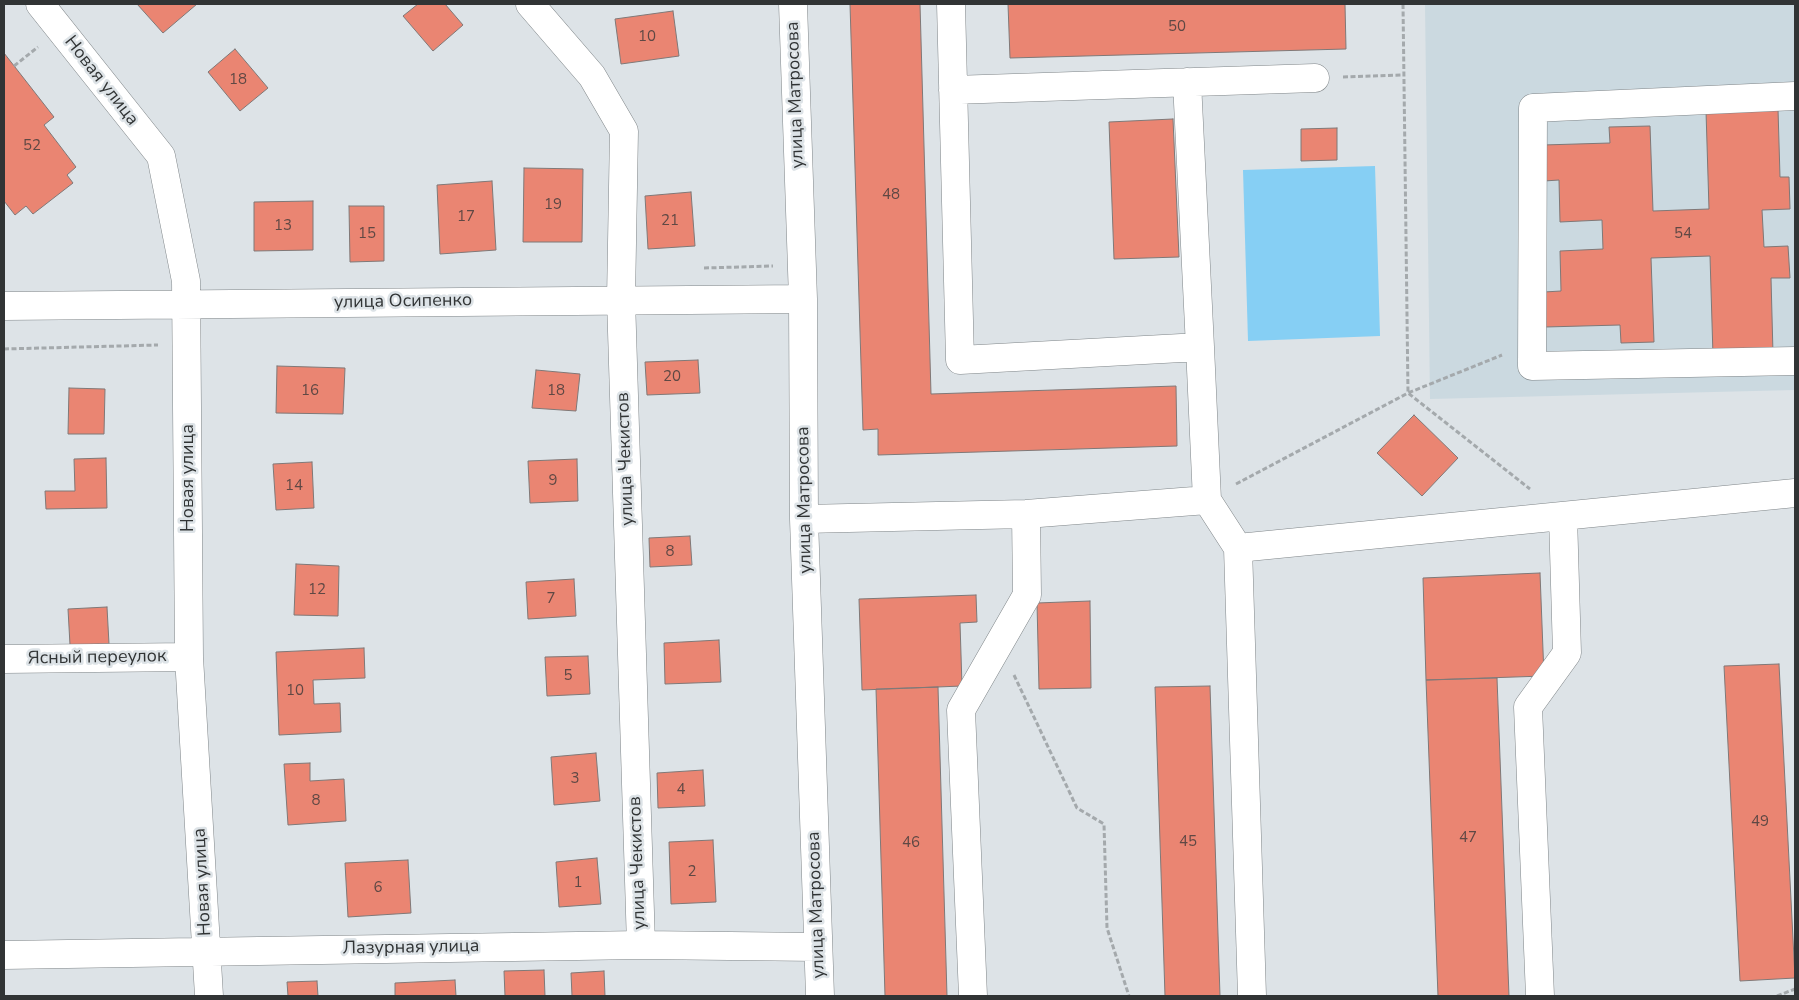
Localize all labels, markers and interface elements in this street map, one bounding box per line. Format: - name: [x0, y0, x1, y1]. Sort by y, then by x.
- house number: 50: [1168, 18, 1186, 36]
- street label: улица Матросова: [783, 21, 809, 169]
- house number: 10: [638, 28, 656, 46]
- street label: Новая улица: [59, 32, 143, 130]
- house number: 18: [229, 71, 247, 89]
- house number: 52: [23, 137, 41, 155]
- house number: 48: [882, 186, 900, 204]
- house number: 19: [544, 196, 562, 214]
- house number: 17: [457, 208, 475, 226]
- house number: 21: [661, 212, 679, 230]
- house number: 13: [274, 217, 292, 235]
- house number: 15: [358, 225, 376, 243]
- house number: 54: [1674, 225, 1692, 243]
- street label: улица Осипенко: [334, 290, 472, 314]
- house number: 20: [663, 368, 681, 386]
- house number: 16: [301, 382, 319, 400]
- house number: 18: [547, 382, 565, 400]
- street label: улица Чекистов: [613, 392, 639, 526]
- street label: Новая улица: [178, 424, 200, 532]
- street label: улица Матросова: [793, 426, 817, 574]
- house number: 9: [549, 472, 557, 490]
- house number: 14: [285, 477, 303, 495]
- house number: 8: [666, 543, 674, 561]
- house number: 12: [308, 581, 326, 599]
- house number: 7: [547, 590, 555, 608]
- street label: Ясный переулок: [27, 646, 167, 670]
- house number: 5: [564, 667, 572, 685]
- house number: 10: [286, 682, 304, 700]
- house number: 3: [571, 770, 579, 788]
- house number: 4: [677, 781, 685, 799]
- house number: 8: [312, 792, 320, 810]
- street label: улица Чекистов: [625, 796, 651, 930]
- house number: 49: [1751, 813, 1769, 831]
- street label: Новая улица: [189, 828, 217, 936]
- house number: 47: [1459, 829, 1477, 847]
- street label: улица Матросова: [804, 831, 830, 979]
- house number: 45: [1179, 833, 1197, 851]
- house number: 46: [902, 834, 920, 852]
- house number: 2: [688, 863, 696, 881]
- house number: 1: [574, 874, 582, 892]
- house number: 6: [374, 879, 382, 897]
- street label: Лазурная улица: [342, 936, 480, 960]

